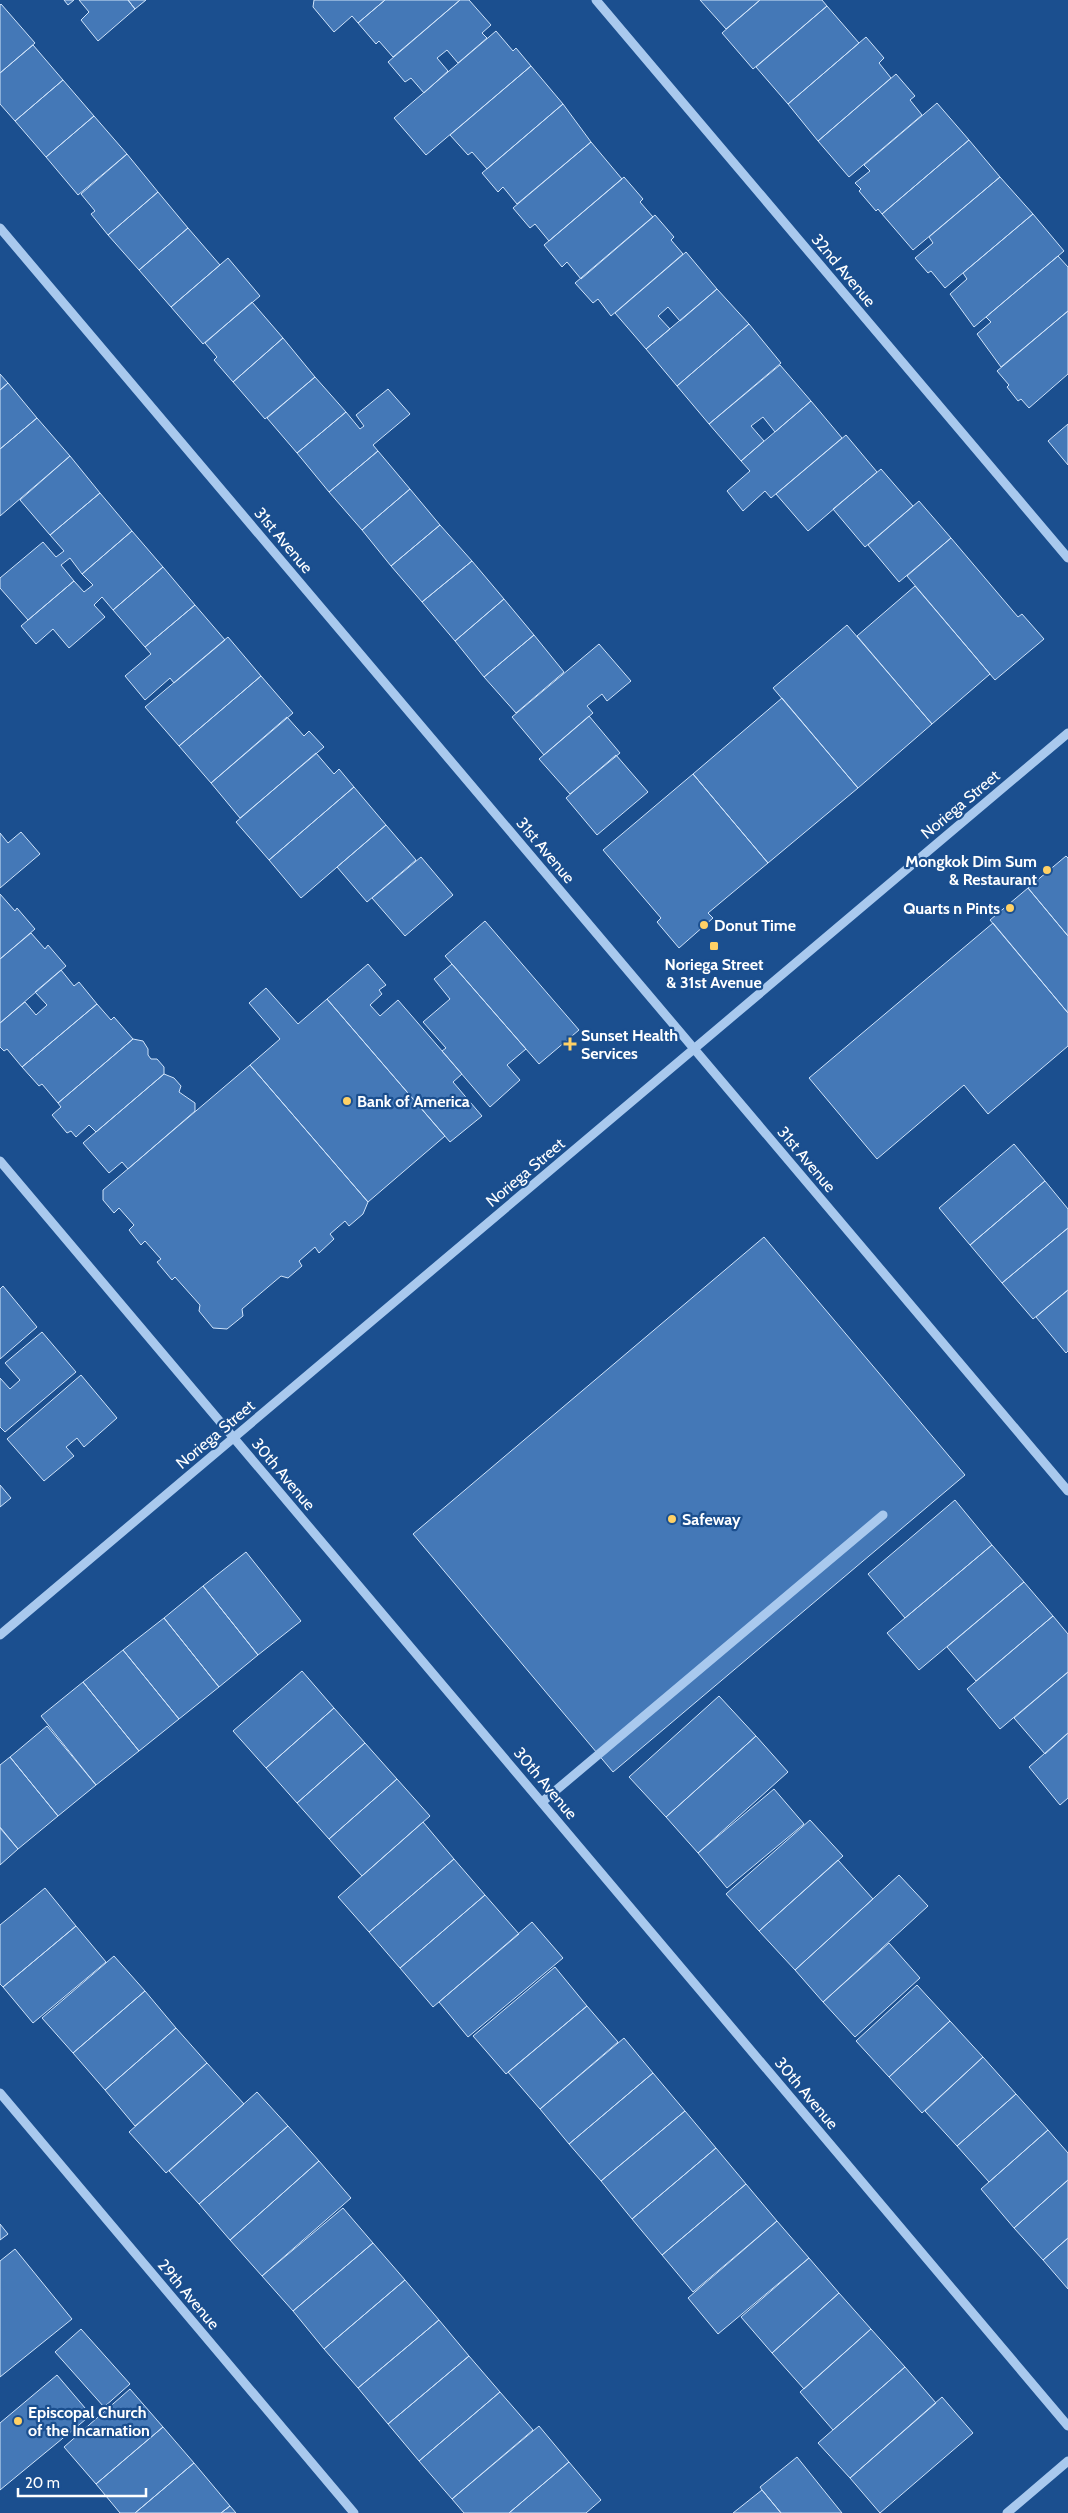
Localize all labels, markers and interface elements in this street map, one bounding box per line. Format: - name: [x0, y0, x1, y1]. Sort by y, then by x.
- street label: 32nd Avenue: [808, 230, 880, 311]
- street label: 31st Avenue: [251, 503, 317, 577]
- street label: Noriega Street: [917, 766, 1004, 843]
- street label: 31st Avenue: [513, 813, 579, 887]
- place label: Mongkok Dim Sum & Restaurant: [905, 852, 1037, 889]
- marker: Mongkok Dim Sum & Restaurant: [1041, 864, 1053, 876]
- place label: Quarts n Pints: [903, 899, 1000, 918]
- marker: Quarts n Pints: [1004, 902, 1016, 914]
- place label: Donut Time: [714, 916, 796, 935]
- marker: Donut Time: [698, 919, 710, 931]
- marker: Noriega Street & 31st Avenue: [708, 940, 720, 952]
- place label: Noriega Street & 31st Avenue: [665, 955, 764, 992]
- place label: Sunset Health Services: [581, 1026, 678, 1063]
- marker: Sunset Health Services: [563, 1037, 577, 1051]
- place label: Bank of America: [357, 1092, 470, 1111]
- marker: Bank of America: [341, 1095, 353, 1107]
- street label: 31st Avenue: [774, 1122, 840, 1196]
- street label: Noriega Street: [482, 1134, 569, 1211]
- street label: Noriega Street: [172, 1396, 259, 1473]
- street label: 30th Avenue: [248, 1434, 319, 1514]
- place label: Safeway: [682, 1510, 741, 1529]
- marker: Safeway: [666, 1513, 678, 1525]
- street label: 30th Avenue: [510, 1743, 581, 1823]
- street label: 30th Avenue: [771, 2053, 842, 2133]
- street label: 29th Avenue: [154, 2255, 223, 2333]
- place label: Episcopal Church of the Incarnation: [28, 2403, 150, 2440]
- marker: Episcopal Church of the Incarnation: [12, 2415, 24, 2427]
- scale bar: [18, 2466, 145, 2498]
- text: 20 m: [25, 2474, 60, 2492]

